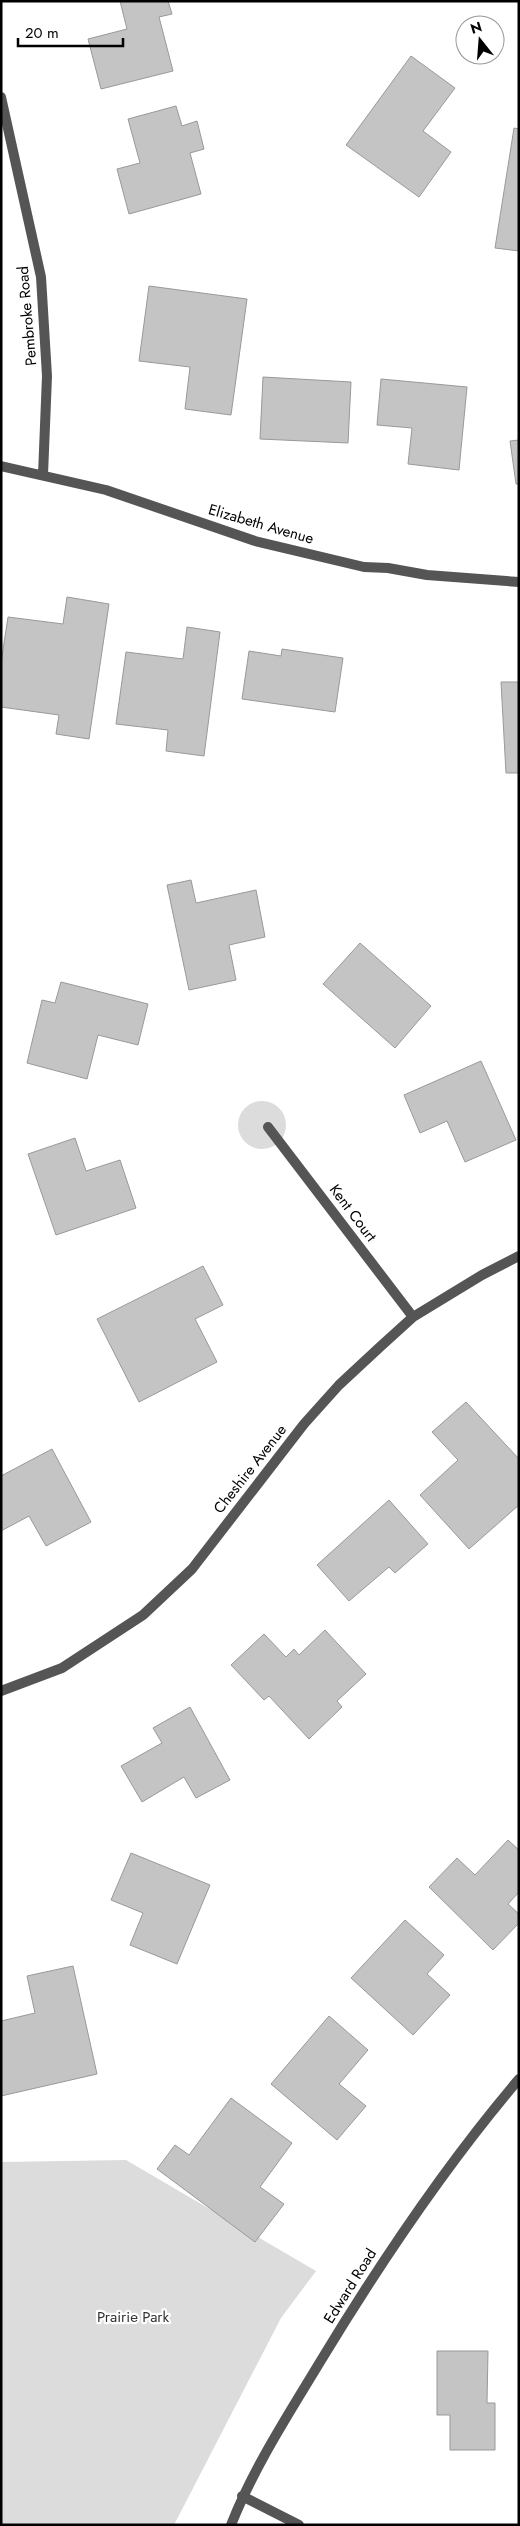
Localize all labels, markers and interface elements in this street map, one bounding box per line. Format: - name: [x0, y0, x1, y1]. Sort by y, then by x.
- scale bar: [18, 15, 122, 47]
- north arrow: [455, 15, 505, 65]
- text: N: [468, 16, 484, 39]
- text: 20 m: [25, 22, 59, 44]
- street label: Pembroke Road: [12, 265, 42, 367]
- street label: Elizabeth Avenue: [206, 498, 317, 550]
- street label: Kent Court: [324, 1180, 382, 1247]
- street label: Cheshire Avenue: [208, 1420, 292, 1518]
- street label: Edward Road: [318, 2244, 382, 2328]
- park label: Prairie Park: [97, 2306, 169, 2328]

